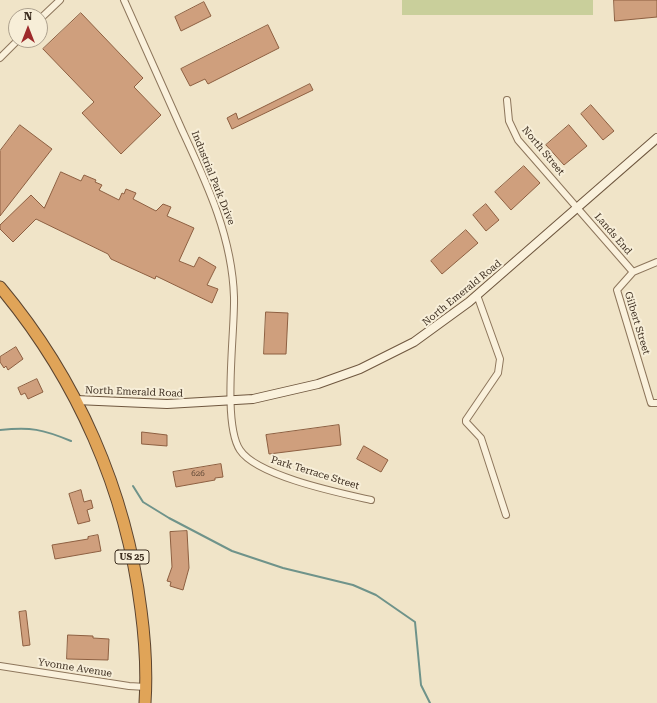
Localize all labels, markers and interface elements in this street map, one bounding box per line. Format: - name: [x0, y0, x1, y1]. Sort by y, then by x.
- north arrow: [8, 8, 48, 48]
- text: N: [24, 10, 32, 23]
- street label: North Street: [519, 124, 567, 178]
- street label: Industrial Park Drive: [189, 129, 237, 227]
- street label: Lands End: [592, 211, 634, 257]
- street label: North Emerald Road: [420, 257, 504, 329]
- street label: Gilbert Street: [622, 290, 652, 356]
- street label: North Emerald Road: [85, 384, 183, 400]
- street label: Park Terrace Street: [269, 454, 361, 492]
- house number: 626: [191, 469, 205, 479]
- road number: US 25: [115, 550, 149, 564]
- street label: Yvonne Avenue: [37, 656, 113, 680]

